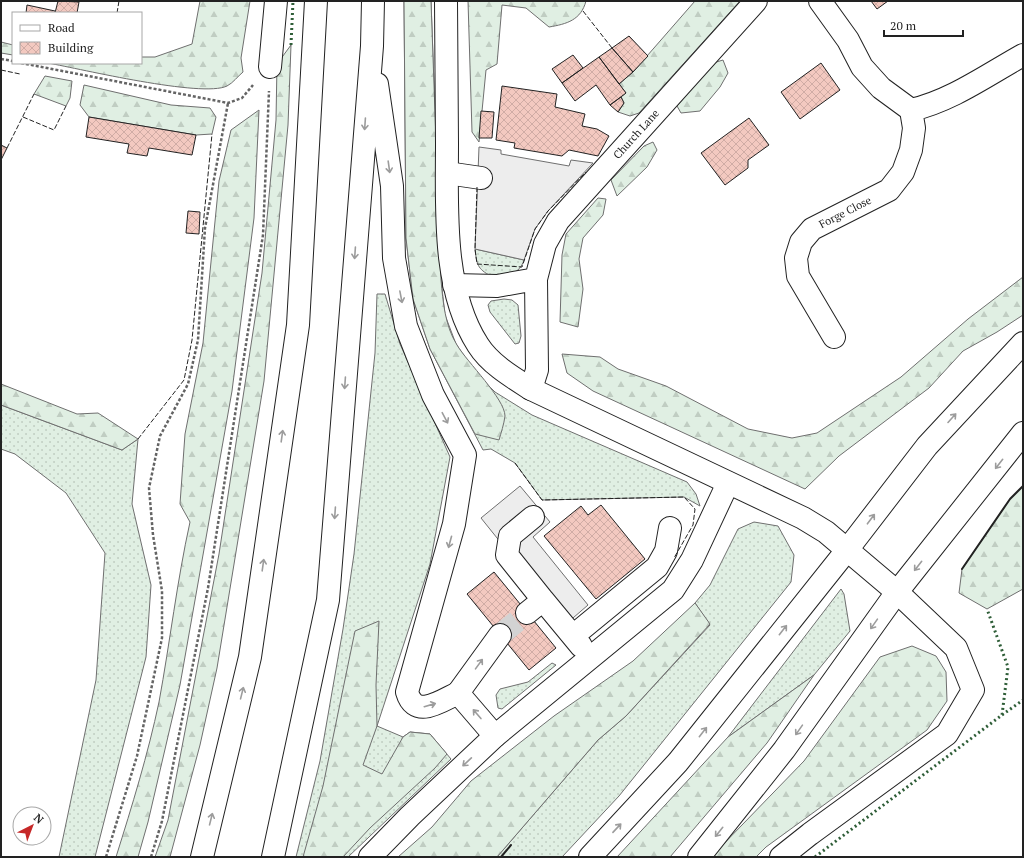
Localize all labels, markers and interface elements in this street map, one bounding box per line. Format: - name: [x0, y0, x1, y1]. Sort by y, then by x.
- legend: [12, 12, 142, 64]
- scale bar: [884, 12, 963, 38]
- text: 20 m: [890, 18, 917, 33]
- text: Road: [48, 20, 75, 35]
- text: Building: [48, 40, 94, 55]
- street label: Church Lane: [610, 106, 662, 162]
- one-way arrow: [362, 117, 369, 130]
- one-way arrow: [385, 161, 393, 174]
- street label: Forge Close: [816, 193, 874, 231]
- one-way arrow: [352, 246, 359, 259]
- one-way arrow: [397, 290, 405, 303]
- one-way arrow: [342, 376, 349, 389]
- one-way arrow: [442, 412, 449, 424]
- one-way arrow: [948, 413, 957, 423]
- one-way arrow: [278, 430, 286, 443]
- one-way arrow: [994, 458, 1003, 469]
- one-way arrow: [331, 506, 339, 519]
- one-way arrow: [867, 513, 875, 524]
- one-way arrow: [445, 535, 453, 548]
- one-way arrow: [259, 559, 267, 572]
- one-way arrow: [914, 560, 922, 571]
- one-way arrow: [870, 618, 878, 629]
- one-way arrow: [779, 624, 788, 635]
- one-way arrow: [475, 659, 483, 670]
- one-way arrow: [238, 687, 246, 700]
- one-way arrow: [423, 701, 436, 708]
- one-way arrow: [472, 709, 481, 720]
- one-way arrow: [795, 724, 803, 735]
- one-way arrow: [698, 726, 707, 737]
- one-way arrow: [462, 758, 472, 767]
- north arrow: [12, 806, 52, 846]
- text: N: [31, 811, 47, 827]
- one-way arrow: [208, 813, 215, 826]
- one-way arrow: [612, 824, 621, 834]
- one-way arrow: [714, 827, 723, 838]

